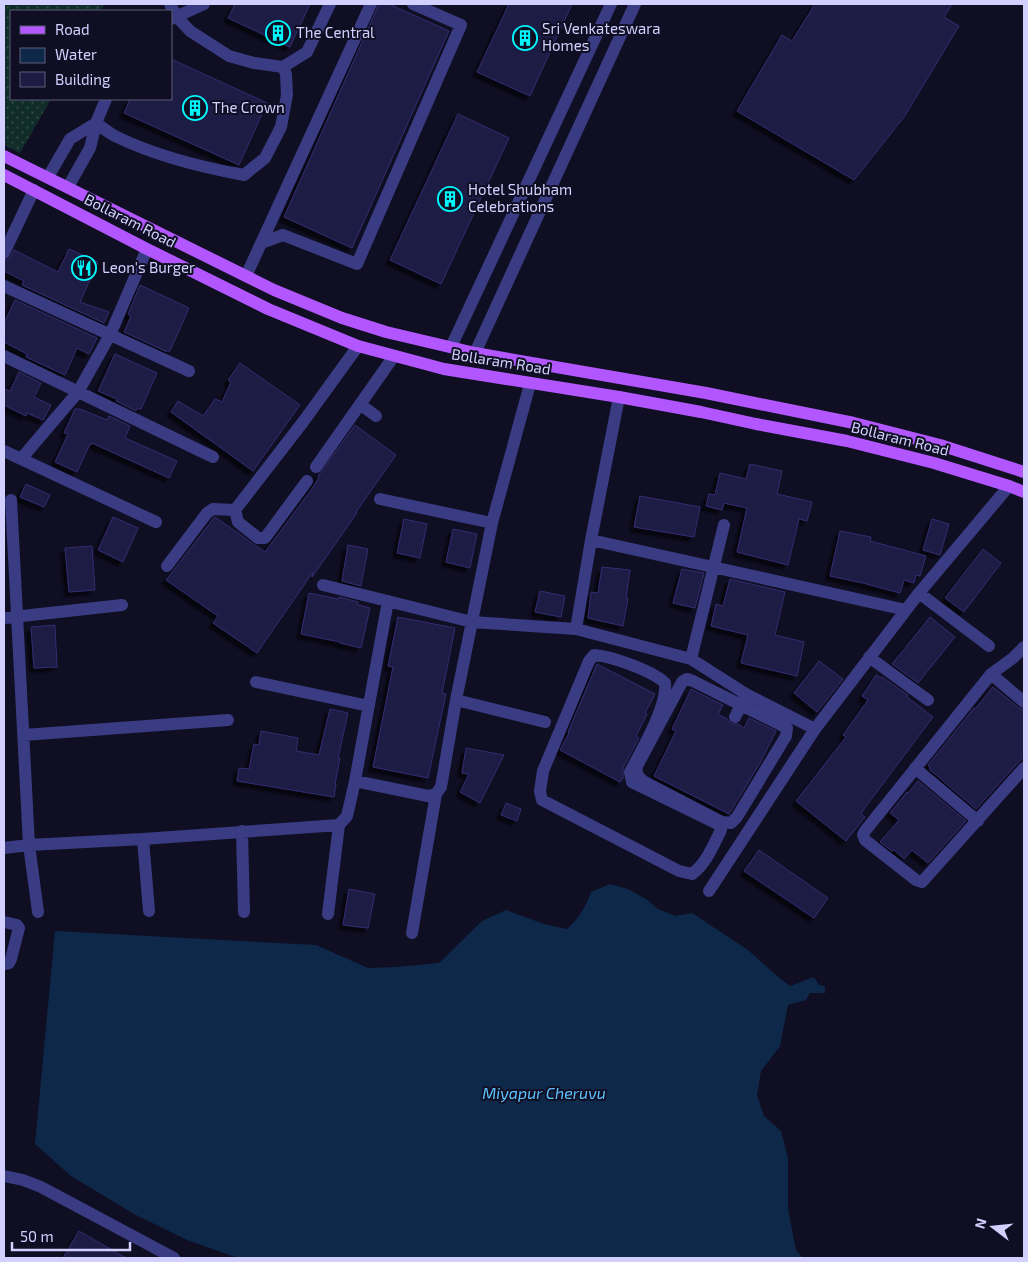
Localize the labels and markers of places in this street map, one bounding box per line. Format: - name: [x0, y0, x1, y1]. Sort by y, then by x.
- place label: Sri Venkateswara Homes: [542, 19, 661, 54]
- building icon: The Central: [265, 20, 291, 46]
- place label: The Central: [296, 23, 375, 41]
- building icon: Sri Venkateswara Homes: [512, 25, 538, 51]
- building icon: The Crown: [182, 95, 208, 121]
- place label: The Crown: [212, 98, 285, 116]
- place label: Hotel Shubham Celebrations: [468, 180, 572, 215]
- building icon: Hotel Shubham Celebrations: [437, 186, 463, 212]
- restaurant icon: Leon's Burger: [71, 255, 97, 281]
- place label: Leon's Burger: [102, 258, 195, 276]

